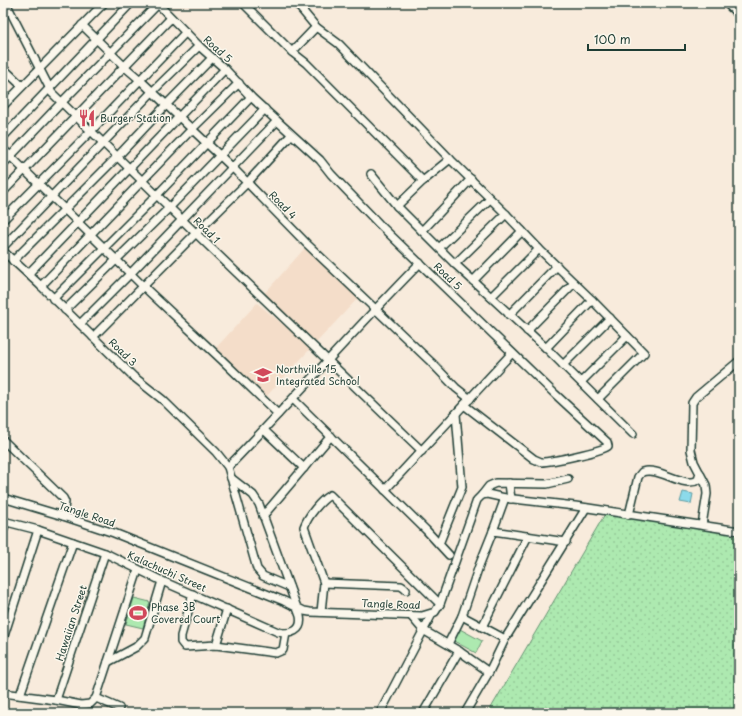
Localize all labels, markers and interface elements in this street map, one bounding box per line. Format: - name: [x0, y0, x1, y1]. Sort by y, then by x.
- scale bar: [588, 26, 685, 52]
- text: 100 m: [594, 30, 631, 48]
- street label: Road 5: [201, 32, 236, 66]
- restaurant icon: Burger Station: [77, 108, 97, 128]
- place label: Burger Station: [100, 110, 171, 125]
- street label: Road 4: [266, 187, 301, 222]
- street label: Road 1: [191, 213, 224, 246]
- street label: Road 5: [431, 258, 466, 293]
- street label: Road 3: [106, 334, 141, 369]
- place label: Northville 15 Integrated School: [276, 361, 360, 388]
- school or university icon: Northville 15 Integrated School: [253, 365, 273, 385]
- street label: Tangle Road: [57, 497, 118, 530]
- street label: Kalachuchi Street: [125, 546, 209, 595]
- street label: Hawaiian Street: [51, 583, 90, 663]
- street label: Tangle Road: [361, 595, 421, 612]
- place label: Phase 3B Covered Court: [151, 599, 220, 626]
- sports icon: Phase 3B Covered Court: [128, 603, 148, 623]

